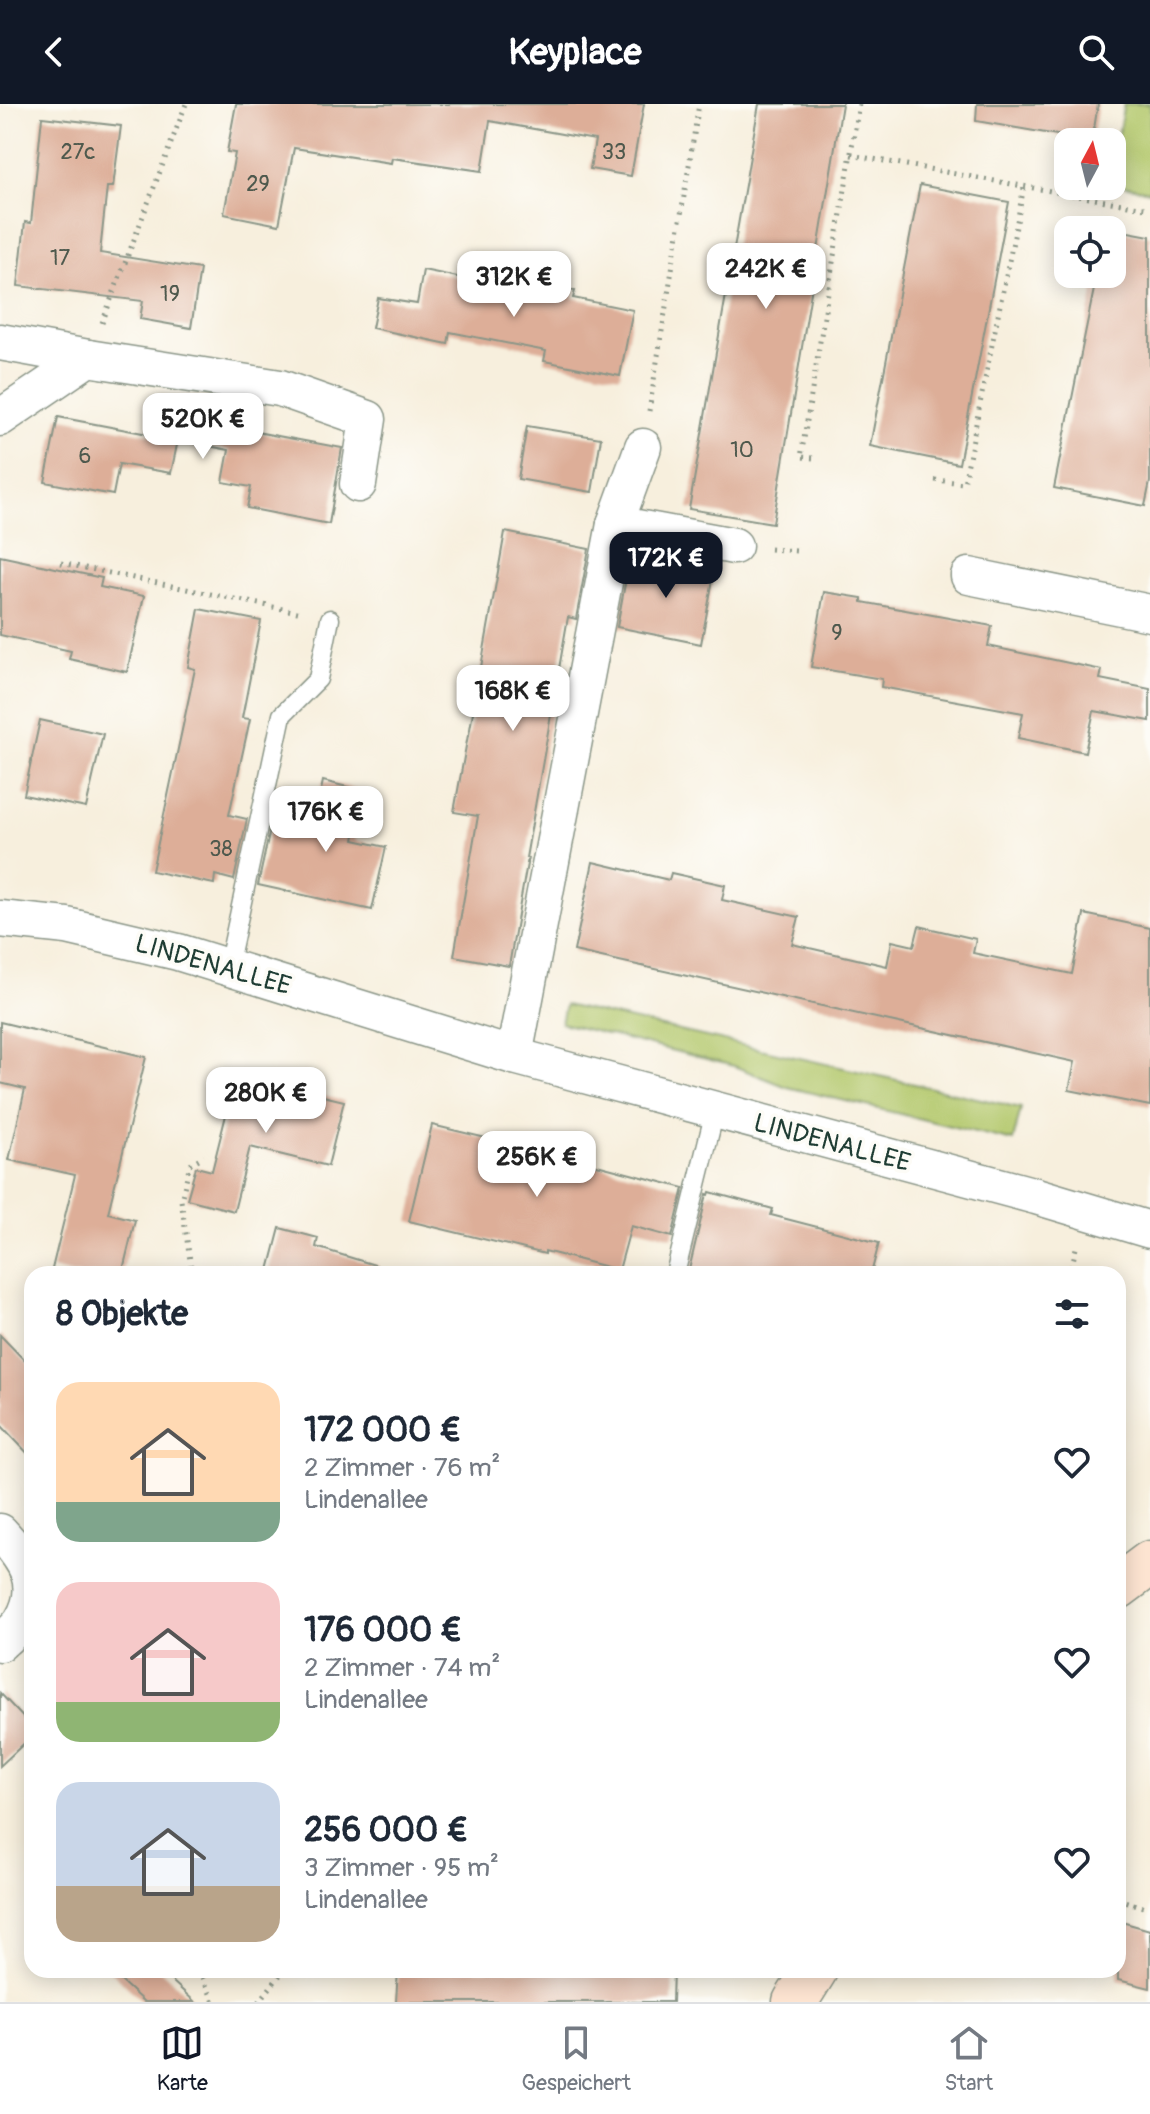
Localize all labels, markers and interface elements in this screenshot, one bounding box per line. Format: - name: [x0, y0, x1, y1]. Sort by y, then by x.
- icon: back: [32, 30, 76, 74]
- text: Keyplace: [508, 30, 642, 75]
- icon: search: [1074, 30, 1118, 74]
- north arrow: [1054, 128, 1126, 200]
- map controls: [1054, 128, 1126, 288]
- house number: 27c: [60, 138, 96, 166]
- house number: 33: [602, 138, 626, 166]
- house number: 29: [246, 170, 270, 198]
- button: locate: [1054, 216, 1126, 288]
- pin: 242K €: [701, 243, 831, 311]
- house number: 17: [50, 244, 70, 272]
- pin: 312K €: [449, 251, 579, 319]
- text: 242K €: [725, 253, 807, 285]
- text: 312K €: [475, 261, 553, 293]
- house number: 19: [160, 280, 180, 308]
- pin: 520K €: [138, 393, 268, 461]
- text: 520K €: [161, 403, 245, 435]
- house number: 10: [730, 436, 754, 464]
- house number: 6: [79, 442, 91, 470]
- pin: 172K €: [601, 532, 731, 600]
- text: 172K €: [628, 542, 704, 574]
- house number: 9: [831, 619, 843, 647]
- pin: 168K €: [448, 665, 578, 733]
- text: 168K €: [475, 675, 551, 707]
- pin: 176K €: [261, 786, 391, 854]
- text: 176K €: [287, 796, 365, 828]
- house number: 38: [209, 835, 233, 863]
- street label: LINDENALLEE: [131, 927, 295, 1003]
- pin: 280K €: [201, 1067, 331, 1135]
- text: 280K €: [224, 1077, 308, 1109]
- street label: LINDENALLEE: [750, 1107, 914, 1179]
- pin: 256K €: [472, 1131, 602, 1199]
- text: 256K €: [496, 1141, 578, 1173]
- icon: filters: [1050, 1292, 1094, 1336]
- text: 8 Objekte: [56, 1293, 188, 1336]
- text: 172 000 €: [304, 1409, 461, 1452]
- icon: home: [120, 1414, 216, 1510]
- icon: heart: [1050, 1440, 1094, 1484]
- text: 2 Zimmer · 76 m²: [304, 1452, 500, 1484]
- text: Lindenallee: [304, 1484, 428, 1516]
- text: 176 000 €: [304, 1609, 462, 1652]
- icon: home: [120, 1614, 216, 1710]
- icon: heart: [1050, 1640, 1094, 1684]
- text: 2 Zimmer · 74 m²: [304, 1652, 500, 1684]
- text: Lindenallee: [304, 1684, 428, 1716]
- text: 256 000 €: [304, 1809, 468, 1852]
- icon: home: [120, 1814, 216, 1910]
- icon: heart: [1050, 1840, 1094, 1884]
- text: 3 Zimmer · 95 m²: [304, 1852, 499, 1884]
- text: Lindenallee: [304, 1884, 428, 1916]
- tab: Karte: [157, 2021, 208, 2097]
- tab: Gespeichert: [521, 2021, 631, 2097]
- tab: Start: [945, 2021, 993, 2097]

